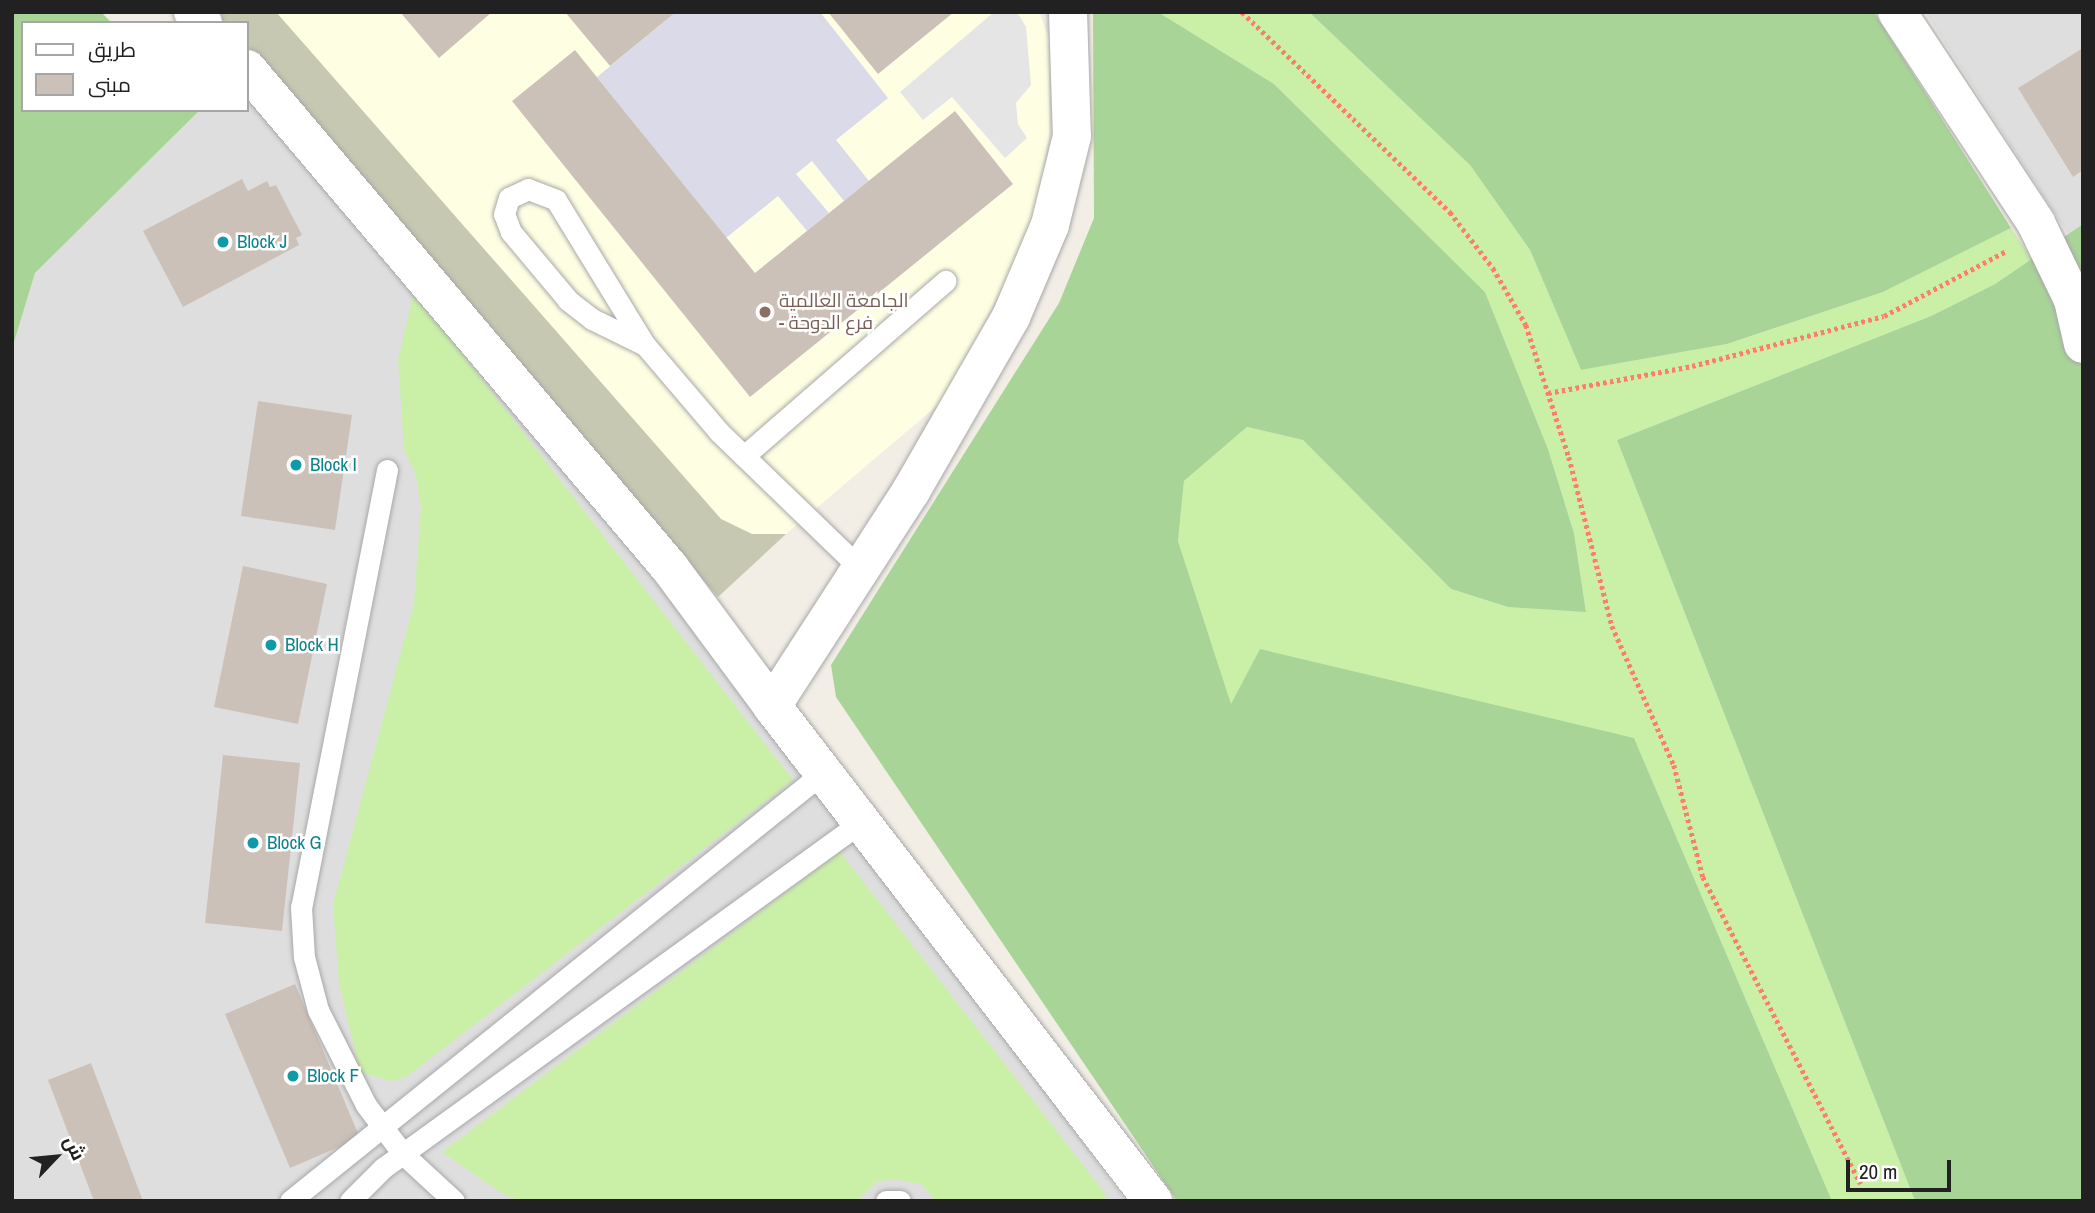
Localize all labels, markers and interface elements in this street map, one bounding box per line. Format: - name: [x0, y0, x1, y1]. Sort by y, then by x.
- legend: [21, 21, 248, 112]
- text: طريق: [88, 35, 136, 64]
- text: مبنى: [88, 70, 131, 99]
- place label: Block J: [237, 231, 287, 253]
- marker: Block J: [215, 234, 231, 250]
- place label: الجامعة العالمية - فرع الدوحة: [779, 290, 909, 334]
- marker: الجامعة العالمية - فرع الدوحة: [757, 304, 773, 320]
- place label: Block I: [310, 454, 357, 476]
- marker: Block I: [288, 457, 304, 473]
- place label: Block H: [285, 634, 339, 656]
- marker: Block H: [263, 637, 279, 653]
- place label: Block G: [267, 832, 322, 854]
- marker: Block G: [245, 835, 261, 851]
- place label: Block F: [307, 1065, 359, 1087]
- marker: Block F: [285, 1068, 301, 1084]
- north arrow: [21, 1122, 91, 1192]
- text: ش: [58, 1131, 92, 1164]
- scale bar: [1850, 1146, 1955, 1190]
- text: 20 m: [1859, 1157, 1897, 1186]

